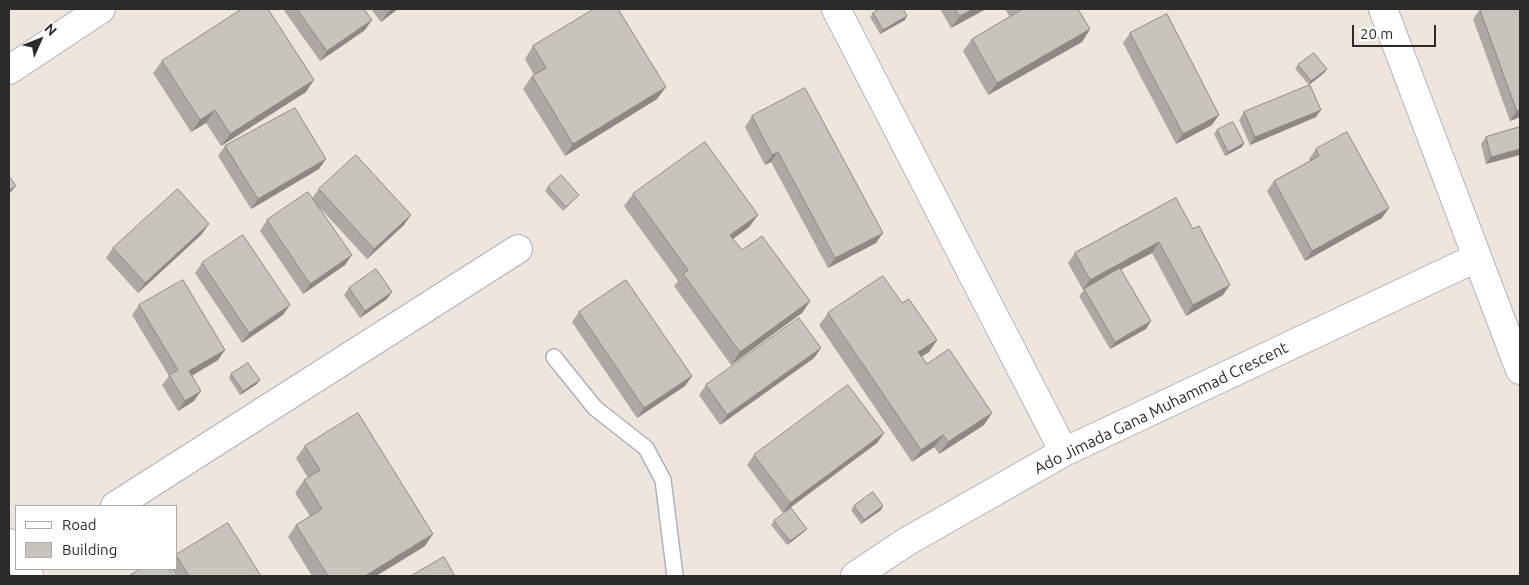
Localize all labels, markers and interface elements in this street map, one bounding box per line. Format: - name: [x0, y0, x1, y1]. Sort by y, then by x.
- north arrow: [15, 15, 65, 65]
- scale bar: [1354, 15, 1438, 47]
- text: N: [41, 20, 60, 39]
- text: 20 m: [1360, 25, 1393, 42]
- street label: Ado Jimada Gana Muhammad Crescent: [1031, 338, 1291, 478]
- legend: [15, 505, 178, 570]
- text: Road: [62, 516, 97, 533]
- text: Building: [62, 541, 117, 558]

